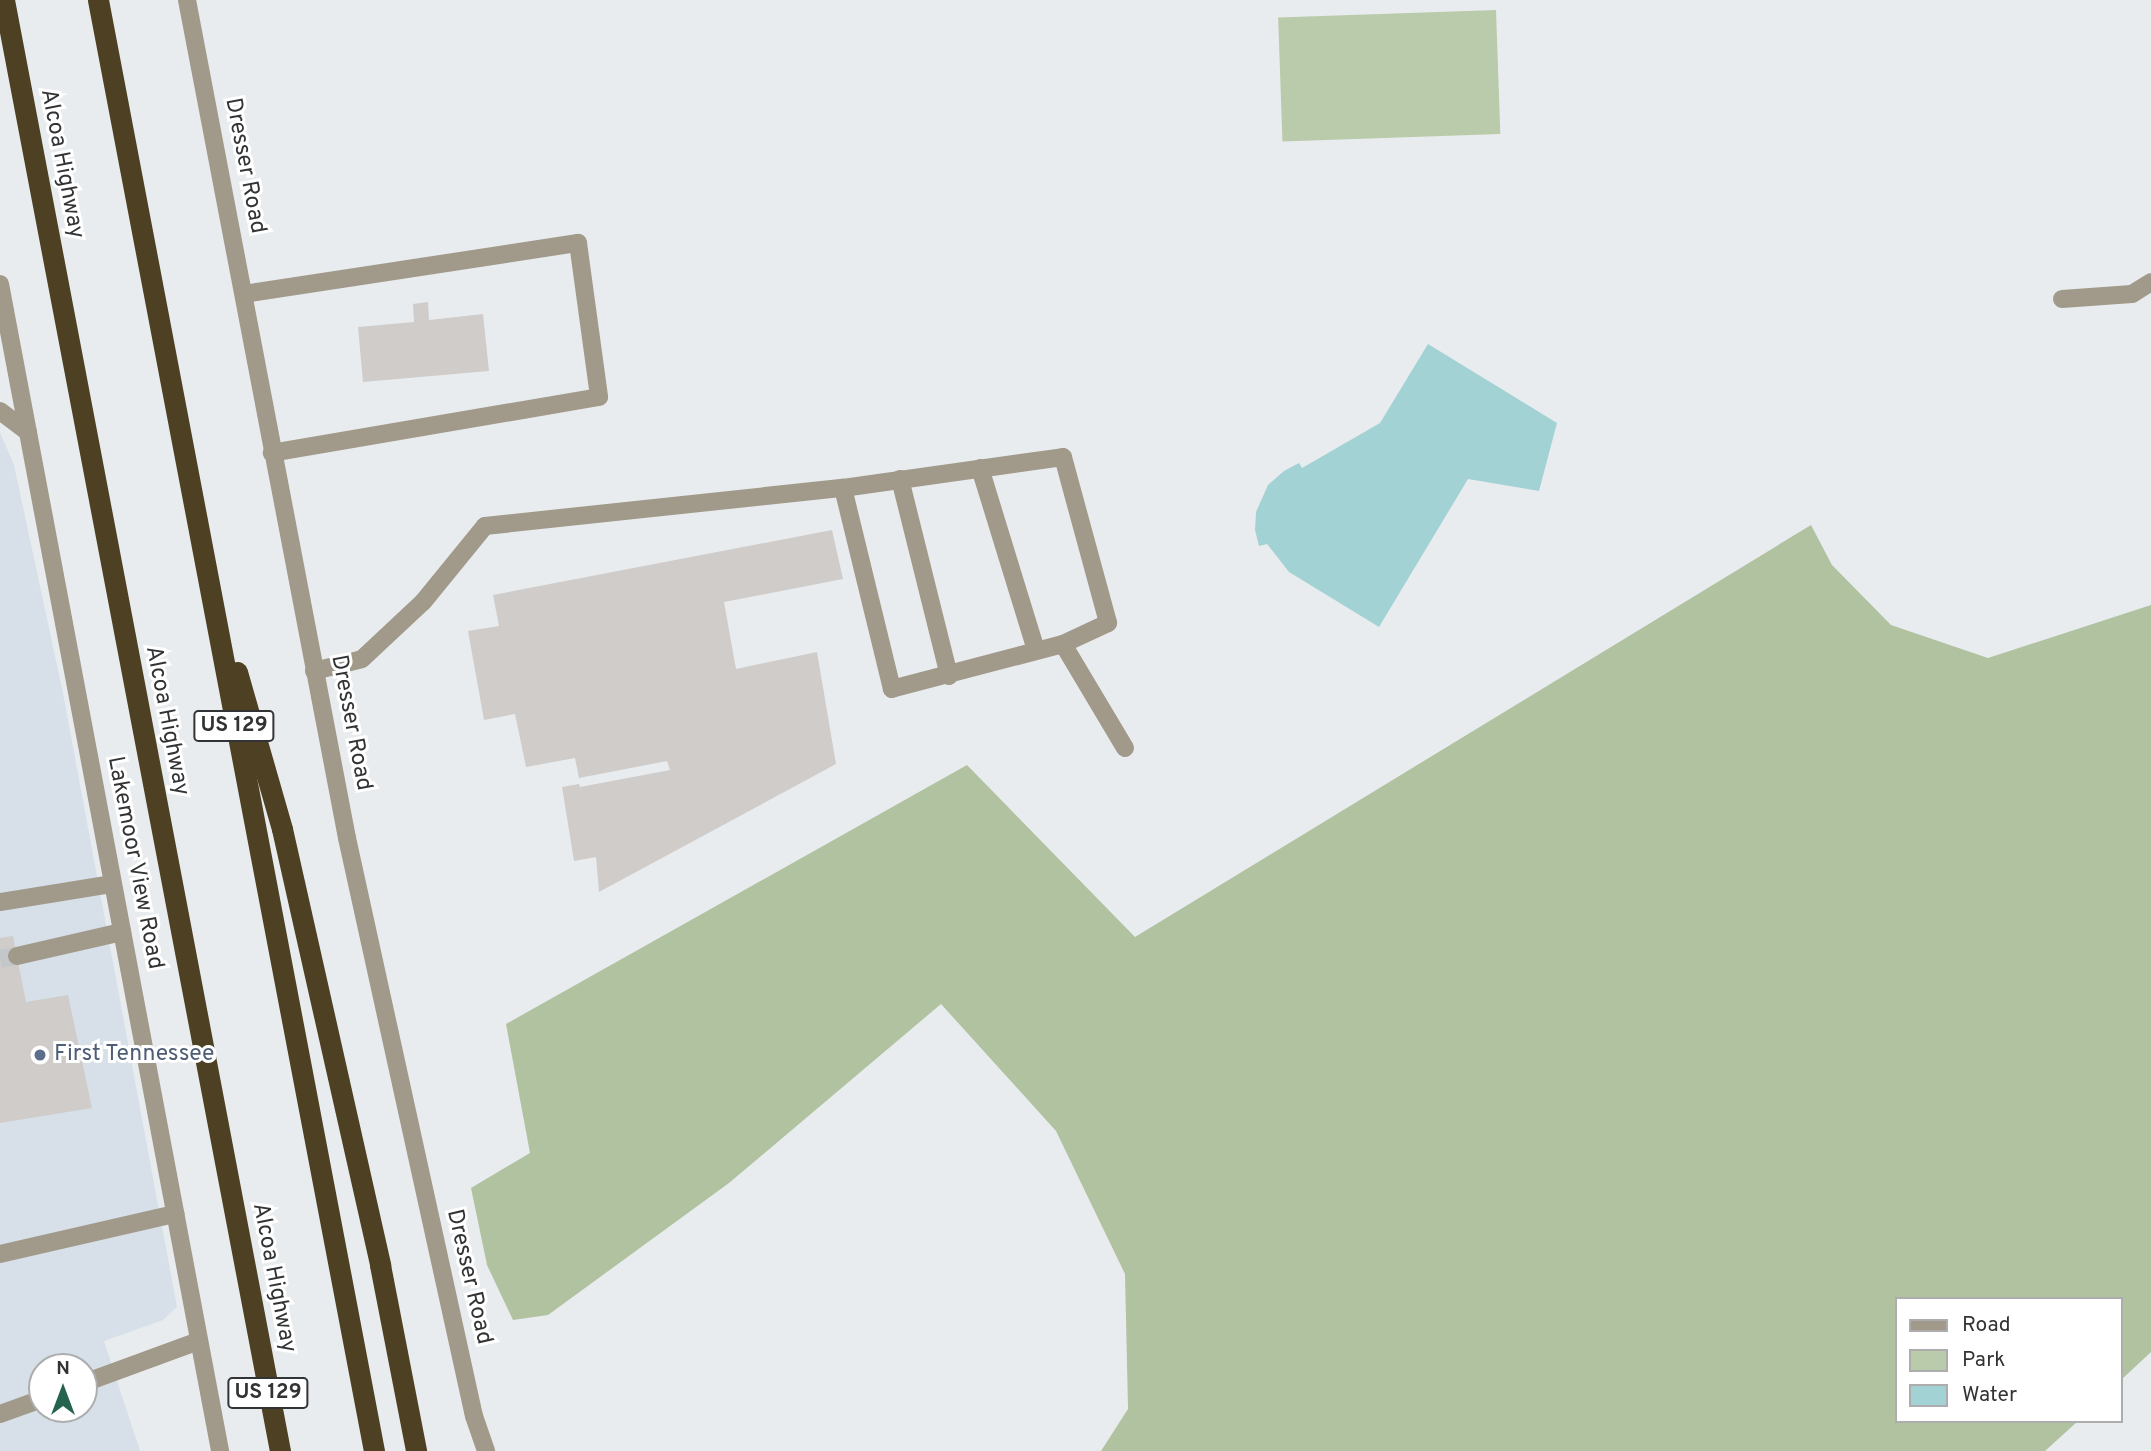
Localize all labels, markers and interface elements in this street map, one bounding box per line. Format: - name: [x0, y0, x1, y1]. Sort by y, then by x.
- street label: Alcoa Highway: [33, 87, 89, 241]
- street label: Dresser Road: [217, 96, 271, 236]
- street label: Alcoa Highway: [138, 644, 194, 798]
- street label: Dresser Road: [323, 653, 377, 793]
- road number: US 129: [192, 708, 276, 744]
- street label: Lakemoor View Road: [100, 754, 168, 972]
- place label: First Tennessee: [54, 1041, 215, 1069]
- marker: First Tennessee: [32, 1047, 48, 1063]
- street label: Alcoa Highway: [245, 1201, 301, 1355]
- street label: Dresser Road: [439, 1207, 497, 1347]
- legend: [1896, 1297, 2123, 1423]
- text: Road: [1962, 1312, 2011, 1339]
- text: Park: [1962, 1347, 2005, 1374]
- north arrow: [28, 1353, 98, 1423]
- text: N: [56, 1357, 70, 1381]
- road number: US 129: [226, 1376, 310, 1410]
- text: Water: [1962, 1382, 2017, 1409]

